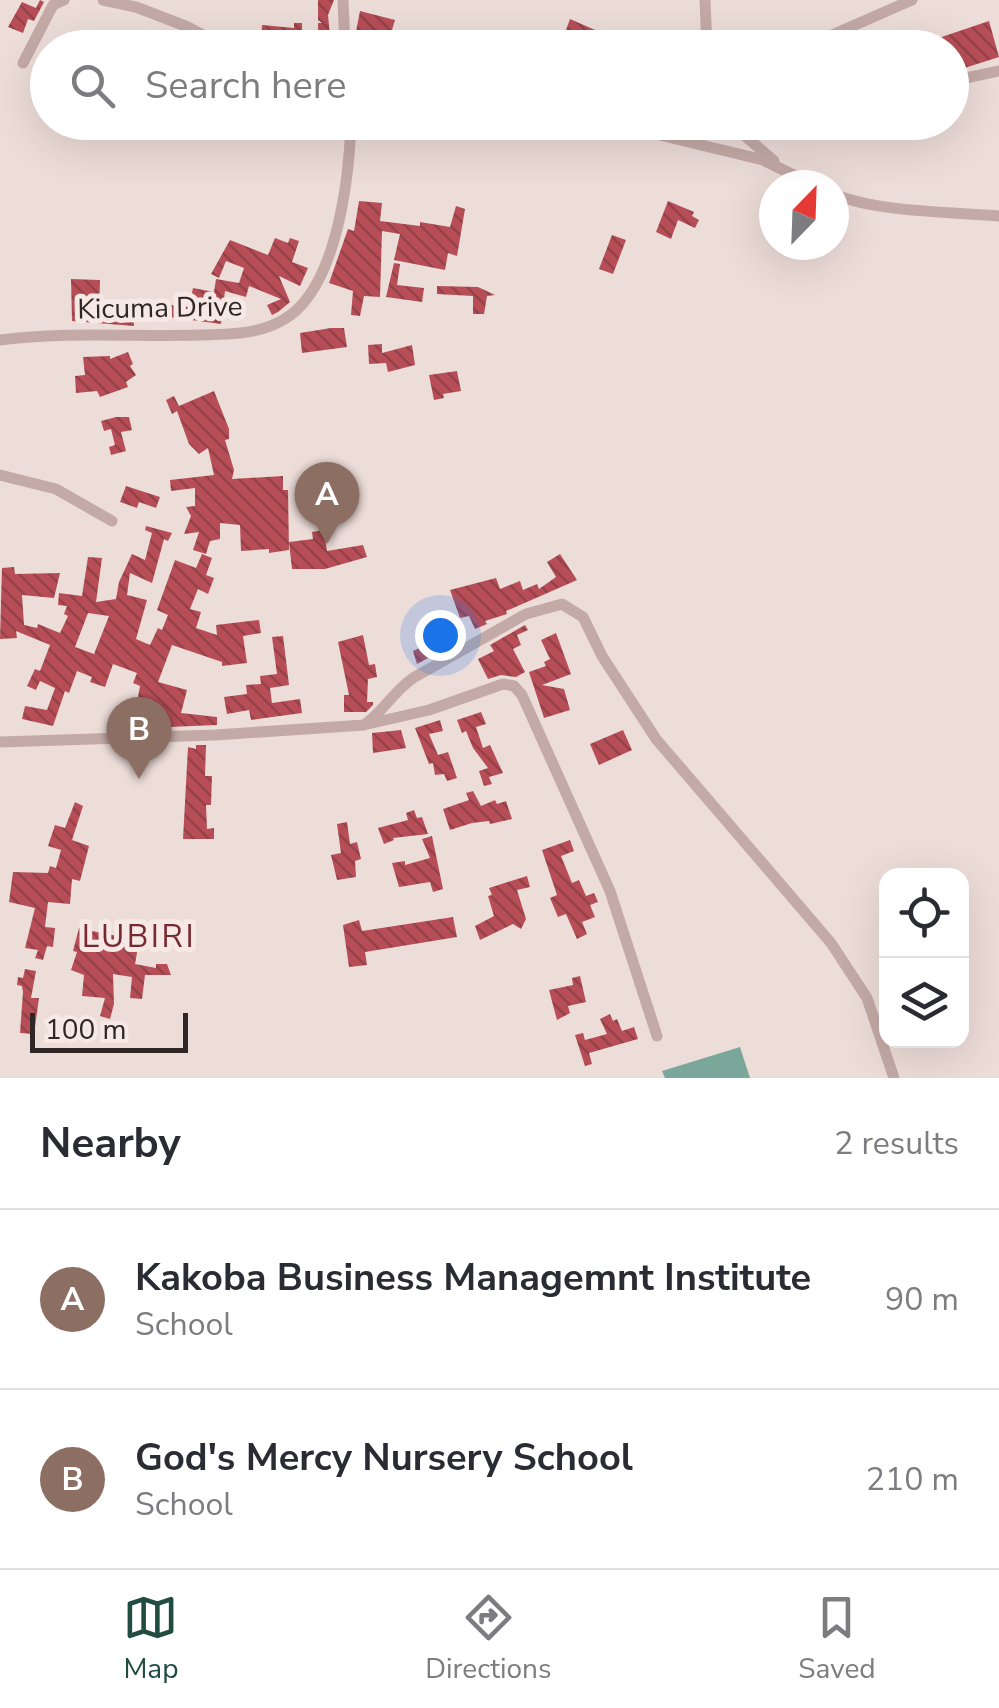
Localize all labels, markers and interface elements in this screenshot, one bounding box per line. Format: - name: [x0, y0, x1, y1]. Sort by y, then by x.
- search box: [30, 30, 969, 140]
- icon: search: [65, 58, 120, 113]
- text: Search here: [145, 60, 346, 111]
- north arrow: [759, 170, 849, 260]
- street label: Kicuma Drive: [77, 288, 243, 328]
- pin: A: [294, 462, 360, 544]
- your location: [415, 610, 466, 661]
- pin: B: [106, 696, 172, 779]
- map controls: [879, 868, 969, 1048]
- button: locate: [879, 868, 969, 958]
- district label: LUBIRI: [82, 915, 196, 958]
- button: layers: [879, 958, 969, 1048]
- scale bar: [30, 1008, 188, 1052]
- text: 100 m: [45, 1011, 127, 1049]
- text: Nearby: [40, 1115, 181, 1172]
- text: 2 results: [834, 1122, 959, 1165]
- text: Kakoba Business Managemnt Institute: [135, 1252, 811, 1303]
- text: A: [61, 1278, 84, 1321]
- text: 90 m: [885, 1278, 959, 1321]
- text: School: [135, 1303, 233, 1346]
- text: God's Mercy Nursery School: [135, 1432, 633, 1483]
- text: B: [61, 1458, 84, 1501]
- text: 210 m: [866, 1458, 959, 1501]
- text: School: [135, 1483, 233, 1526]
- tab: Map: [123, 1590, 178, 1688]
- tab: Directions: [425, 1590, 551, 1688]
- tab: Saved: [798, 1590, 876, 1688]

